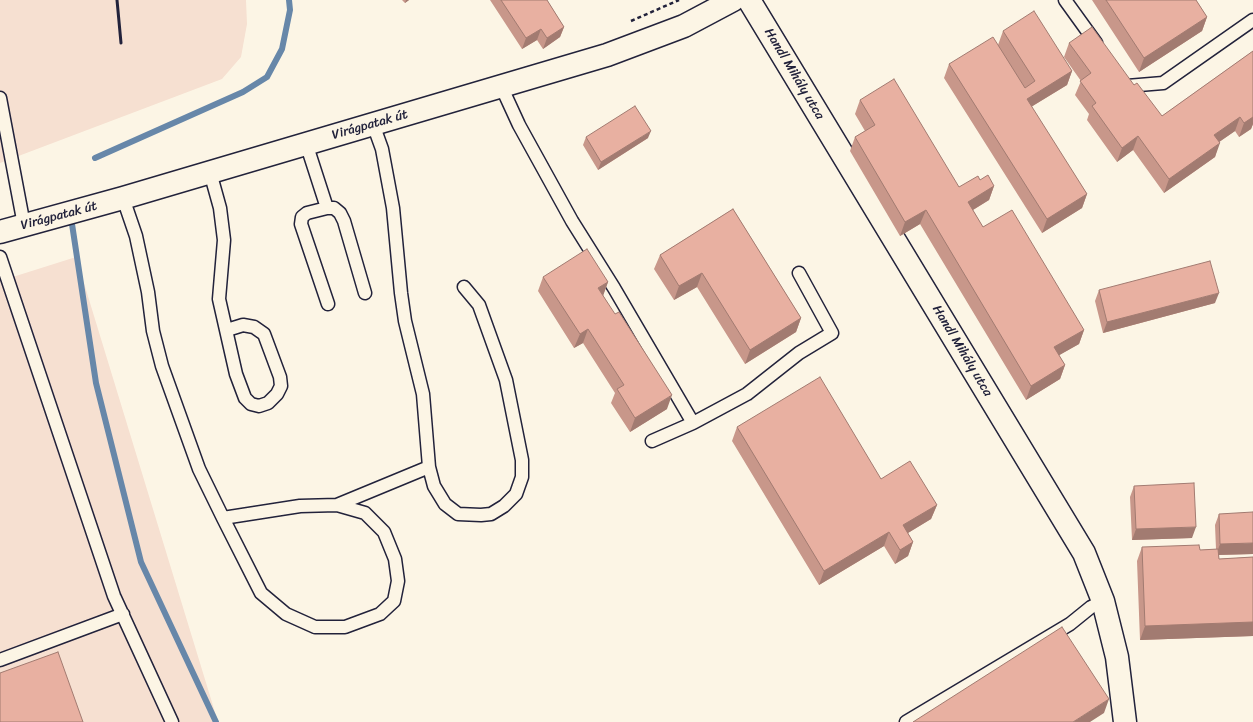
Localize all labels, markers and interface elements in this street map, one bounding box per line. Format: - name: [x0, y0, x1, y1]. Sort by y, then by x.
- street label: Handl Mihály utca: [761, 26, 827, 122]
- street label: Virágpatak út: [330, 107, 410, 143]
- street label: Virágpatak út: [19, 198, 99, 234]
- street label: Handl Mihály utca: [929, 303, 995, 399]

